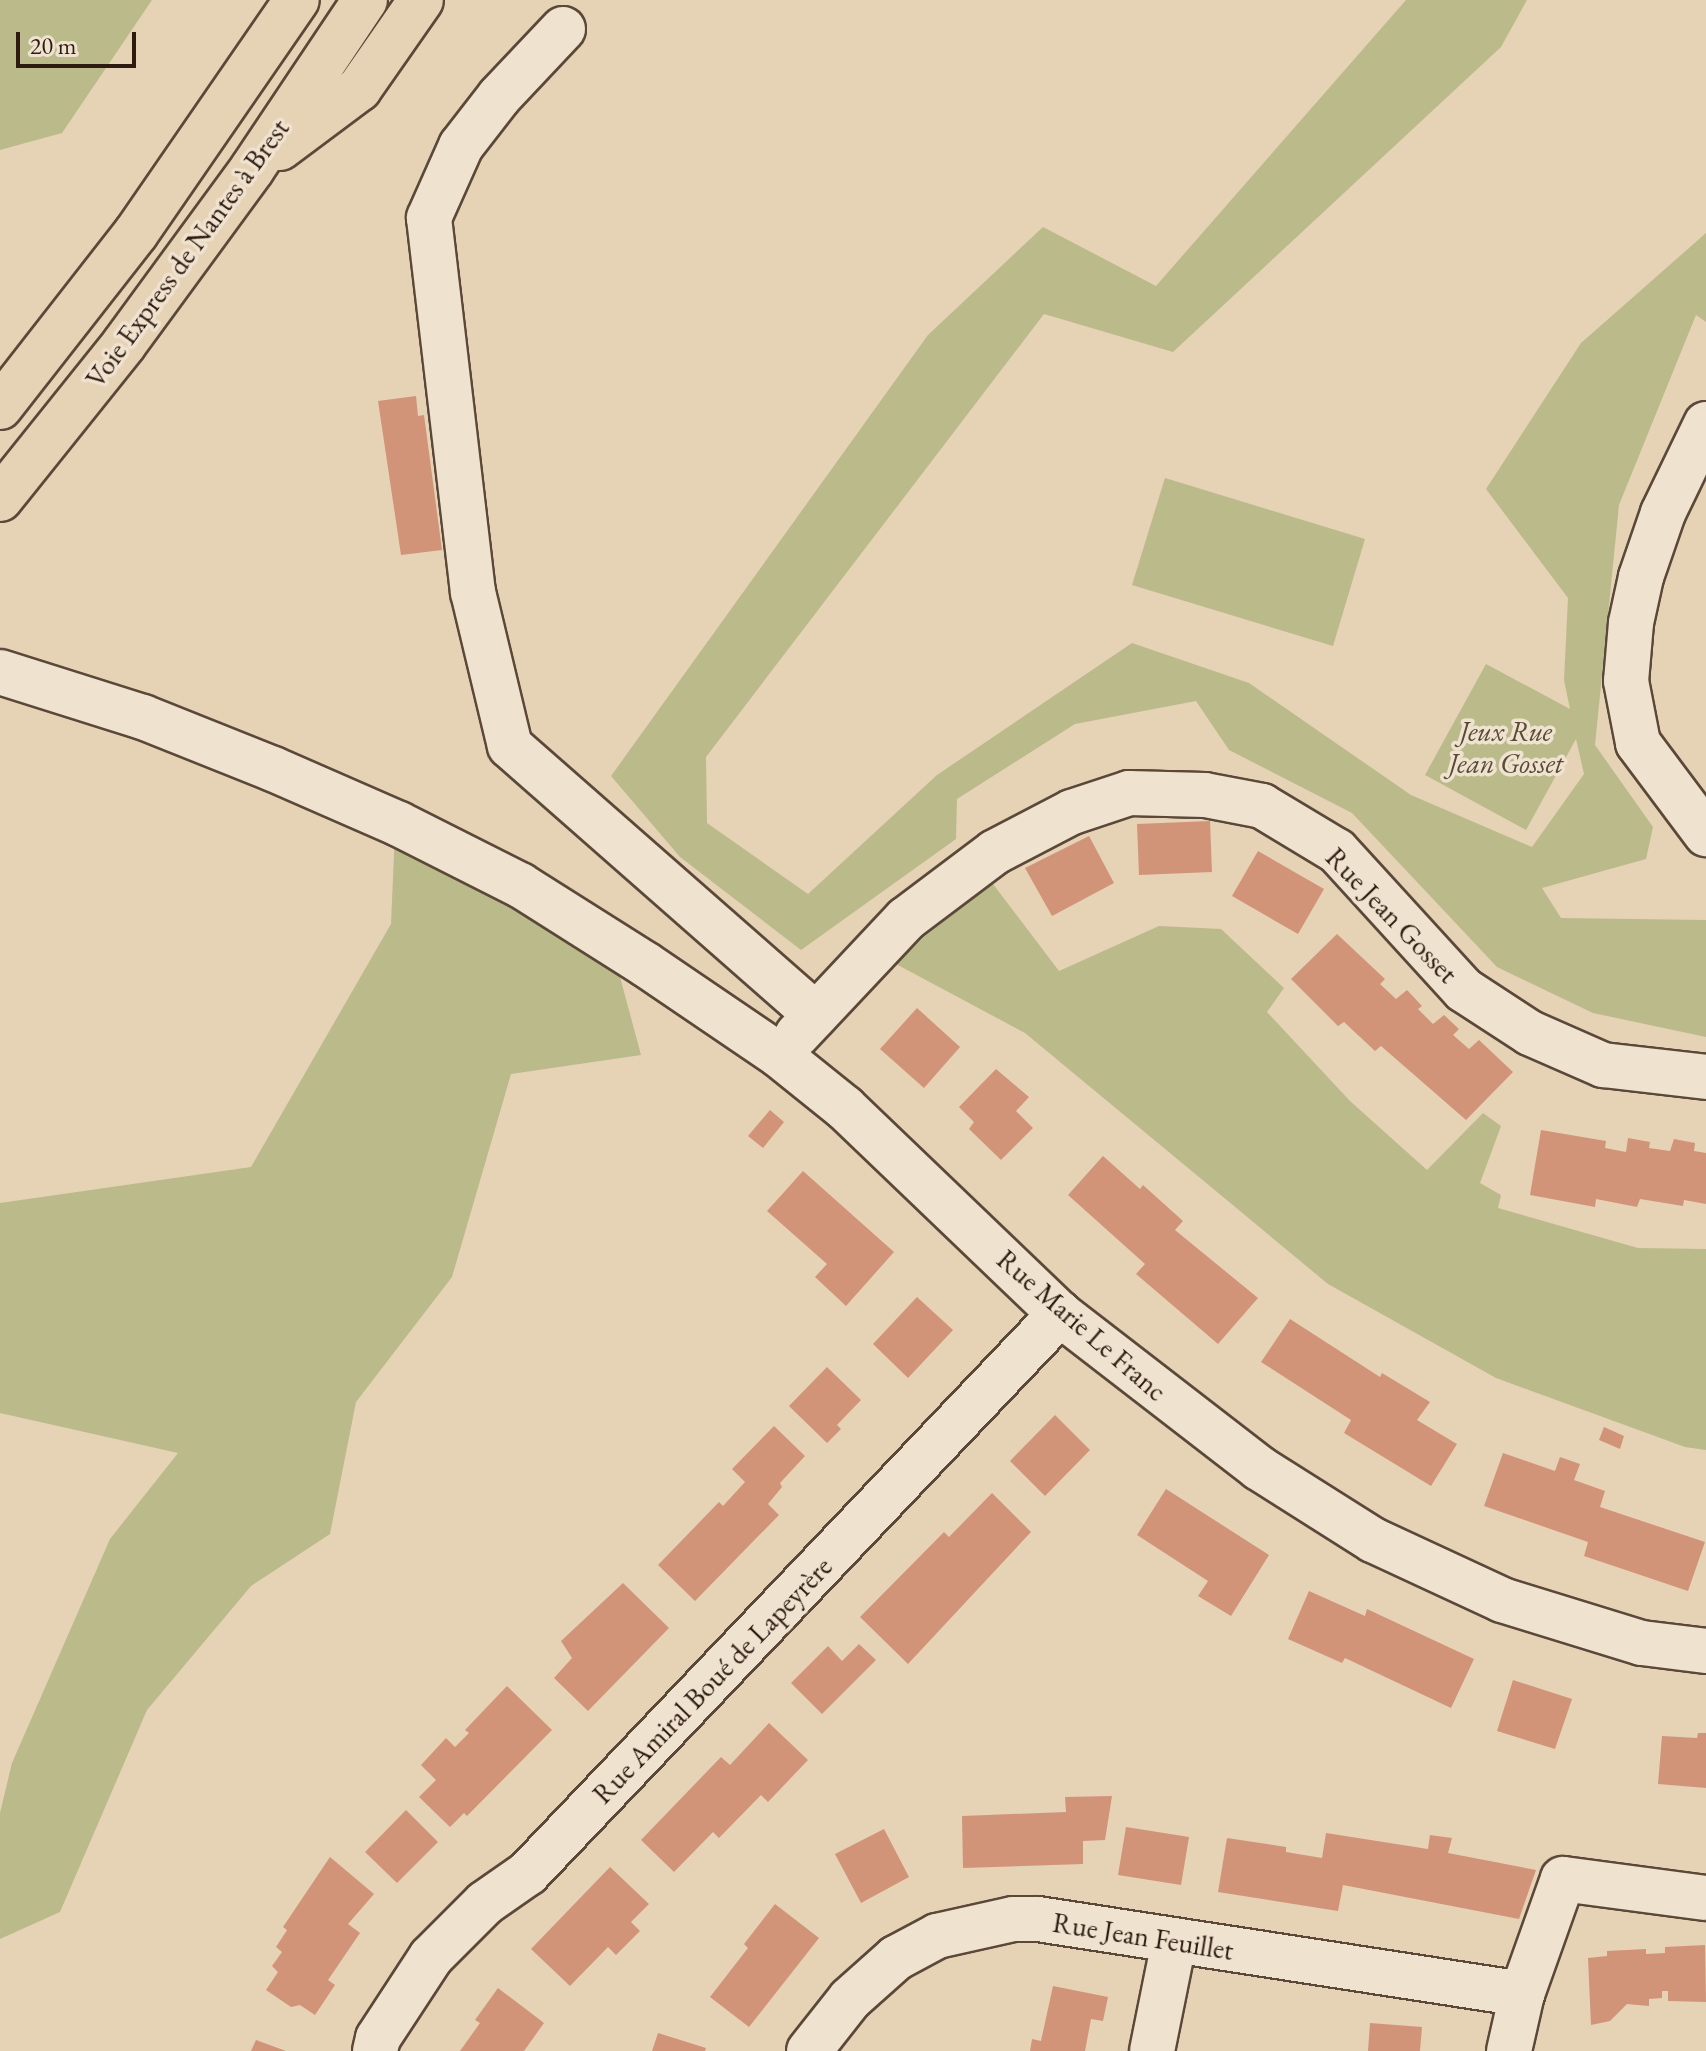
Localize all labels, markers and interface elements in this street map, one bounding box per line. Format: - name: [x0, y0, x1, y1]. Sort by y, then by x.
- scale bar: [20, 16, 140, 66]
- text: 20 m: [30, 30, 77, 61]
- street label: Voie Express de Nantes à Brest: [78, 112, 296, 394]
- park label: Jeux Rue Jean Gosset: [1449, 714, 1563, 780]
- street label: Rue Jean Gosset: [1319, 840, 1465, 990]
- street label: Rue Marie Le Franc: [990, 1242, 1174, 1408]
- street label: Rue Amiral Boué de Lapeyrère: [585, 1550, 839, 1810]
- street label: Rue Jean Feuillet: [1050, 1905, 1236, 1967]

